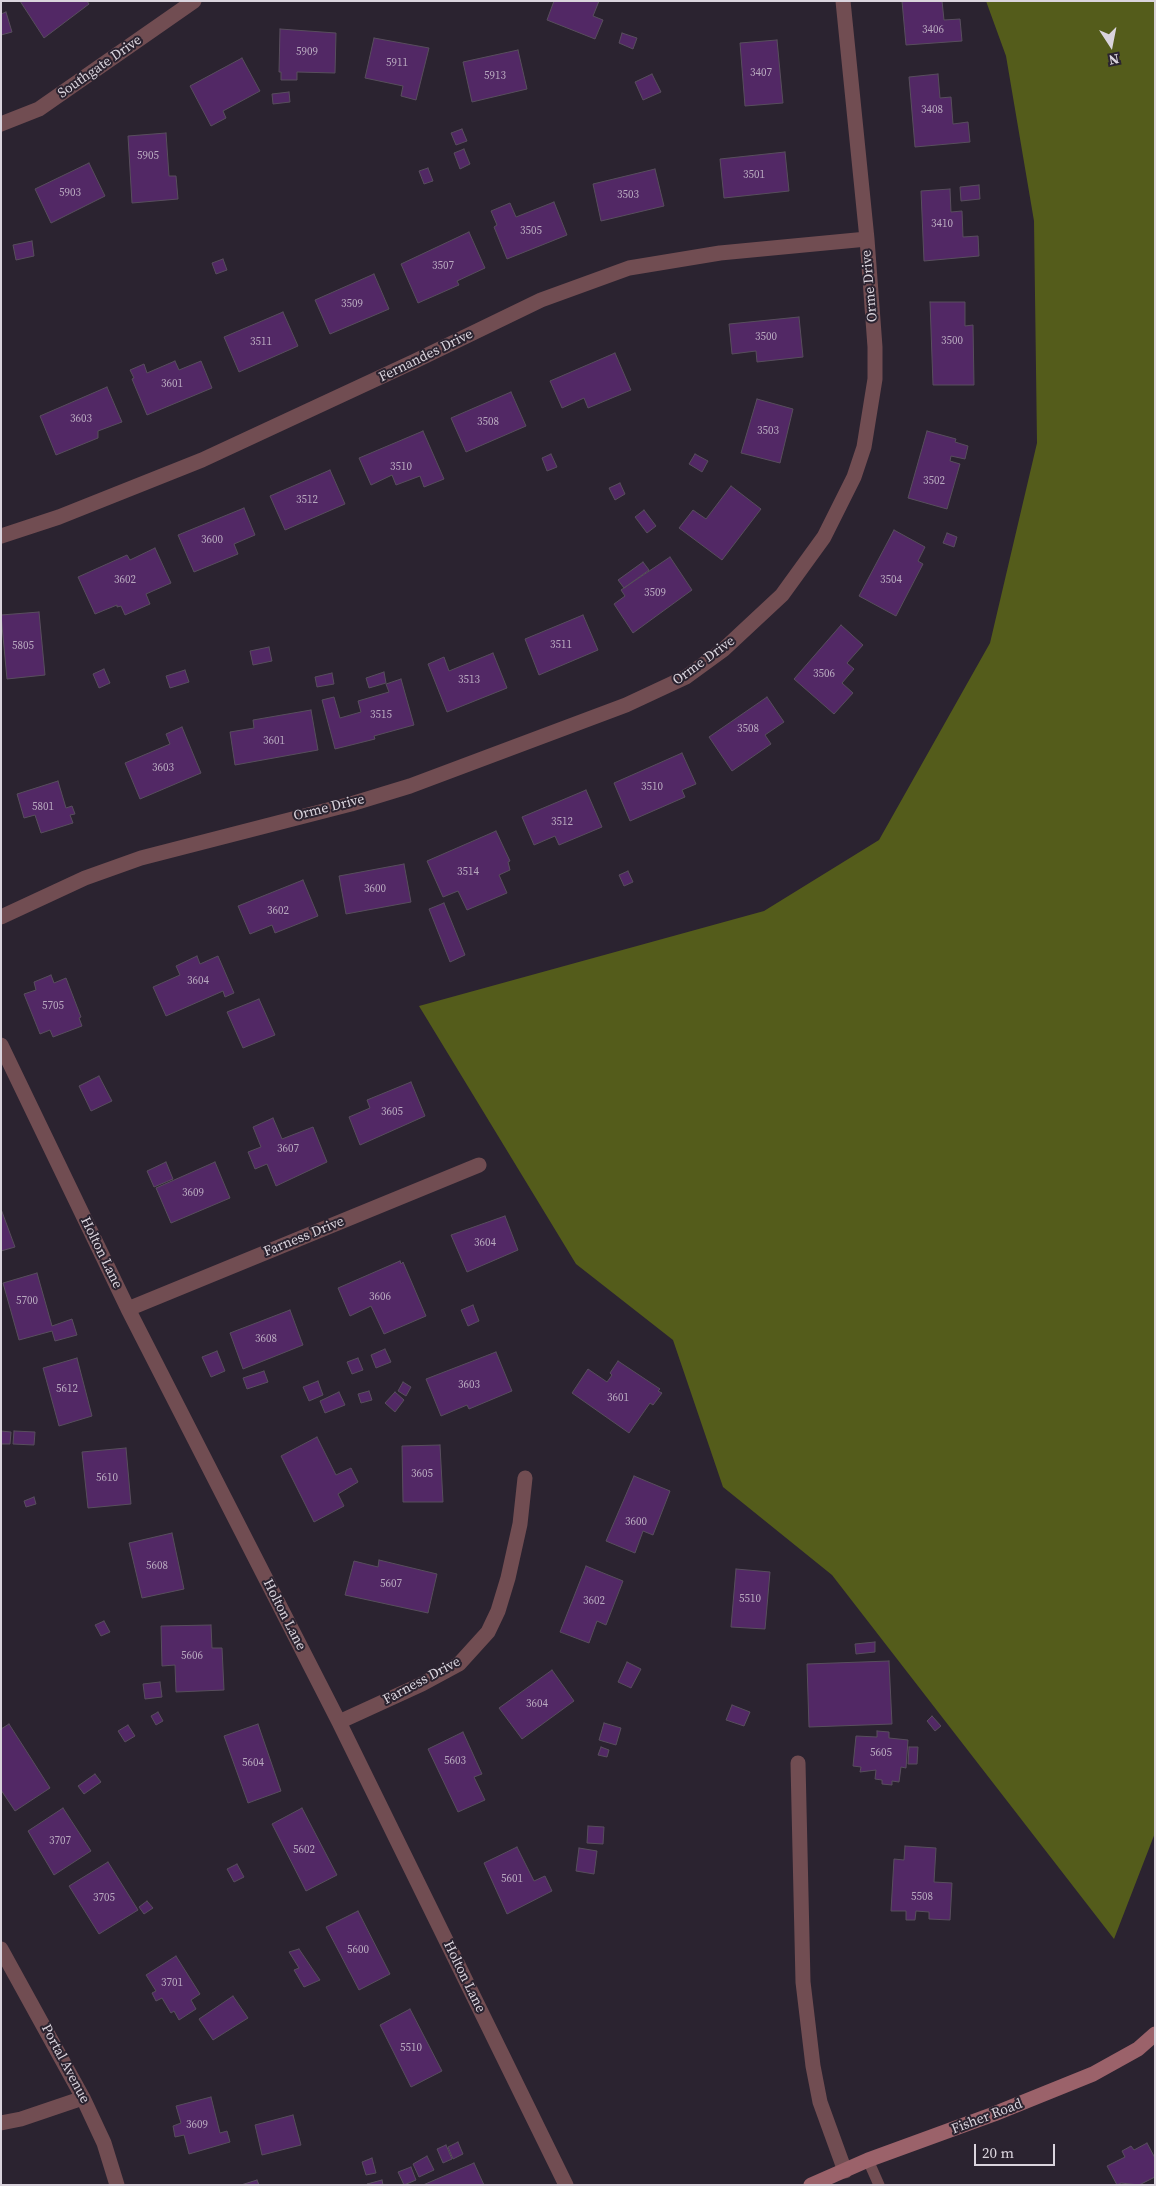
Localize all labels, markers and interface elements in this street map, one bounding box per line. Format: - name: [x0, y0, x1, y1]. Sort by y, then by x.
- north arrow: [1086, 20, 1136, 70]
- house number: 3406: [922, 23, 944, 37]
- street label: Southgate Drive: [55, 32, 145, 102]
- house number: 5909: [296, 45, 318, 59]
- text: N: [1107, 49, 1121, 71]
- house number: 5911: [386, 56, 408, 70]
- house number: 3407: [750, 66, 772, 80]
- house number: 5913: [484, 69, 506, 83]
- house number: 3408: [921, 103, 943, 117]
- house number: 5905: [137, 149, 159, 163]
- house number: 3501: [743, 168, 765, 182]
- house number: 5903: [59, 186, 81, 200]
- house number: 3503: [617, 188, 639, 202]
- house number: 3410: [931, 217, 953, 231]
- house number: 3505: [520, 224, 542, 238]
- street label: Orme Drive: [858, 249, 882, 323]
- house number: 3507: [432, 259, 454, 273]
- house number: 3509: [341, 297, 363, 311]
- street label: Fernandes Drive: [376, 326, 476, 386]
- house number: 3500: [755, 330, 777, 344]
- house number: 3500: [941, 334, 963, 348]
- house number: 3511: [250, 335, 272, 349]
- house number: 3601: [161, 377, 183, 391]
- house number: 3603: [70, 412, 92, 426]
- house number: 3508: [477, 415, 499, 429]
- house number: 3503: [757, 424, 779, 438]
- house number: 3510: [390, 460, 412, 474]
- house number: 3502: [923, 474, 945, 488]
- house number: 3512: [296, 493, 318, 507]
- house number: 3600: [201, 533, 223, 547]
- house number: 3602: [114, 573, 136, 587]
- house number: 3504: [880, 573, 902, 587]
- house number: 3509: [644, 586, 666, 600]
- street label: Orme Drive: [670, 633, 738, 689]
- house number: 3511: [550, 638, 572, 652]
- house number: 5805: [12, 639, 34, 653]
- house number: 3506: [813, 667, 835, 681]
- house number: 3513: [458, 673, 480, 687]
- house number: 3515: [370, 708, 392, 722]
- house number: 3508: [737, 722, 759, 736]
- house number: 3601: [263, 734, 285, 748]
- house number: 3603: [152, 761, 174, 775]
- house number: 3510: [641, 780, 663, 794]
- street label: Orme Drive: [292, 791, 366, 825]
- house number: 5801: [32, 800, 54, 814]
- house number: 3512: [551, 815, 573, 829]
- house number: 3514: [457, 865, 479, 879]
- house number: 3600: [364, 882, 386, 896]
- house number: 3602: [267, 904, 289, 918]
- house number: 3604: [187, 974, 209, 988]
- house number: 5705: [42, 999, 64, 1013]
- house number: 3605: [381, 1105, 403, 1119]
- house number: 3607: [277, 1142, 299, 1156]
- house number: 3609: [182, 1186, 204, 1200]
- street label: Farness Drive: [261, 1213, 347, 1261]
- street label: Holton Lane: [76, 1215, 126, 1291]
- house number: 3604: [474, 1236, 496, 1250]
- house number: 3606: [369, 1290, 391, 1304]
- house number: 5700: [16, 1294, 38, 1308]
- house number: 3608: [255, 1332, 277, 1346]
- house number: 3603: [458, 1378, 480, 1392]
- house number: 5612: [56, 1382, 78, 1396]
- house number: 3601: [607, 1391, 629, 1405]
- house number: 3605: [411, 1467, 433, 1481]
- house number: 5610: [96, 1471, 118, 1485]
- house number: 3600: [625, 1515, 647, 1529]
- house number: 5608: [146, 1559, 168, 1573]
- street label: Holton Lane: [259, 1577, 309, 1653]
- house number: 5607: [380, 1577, 402, 1591]
- house number: 5510: [739, 1592, 761, 1606]
- house number: 3602: [583, 1594, 605, 1608]
- house number: 5606: [181, 1649, 203, 1663]
- street label: Farness Drive: [380, 1654, 464, 1708]
- house number: 3604: [526, 1697, 548, 1711]
- house number: 5605: [870, 1746, 892, 1760]
- house number: 5603: [444, 1754, 466, 1768]
- house number: 5604: [242, 1756, 264, 1770]
- house number: 3707: [49, 1834, 71, 1848]
- house number: 5602: [293, 1843, 315, 1857]
- house number: 5601: [501, 1872, 523, 1886]
- house number: 5508: [911, 1890, 933, 1904]
- house number: 3705: [93, 1891, 115, 1905]
- street label: Holton Lane: [439, 1939, 489, 2015]
- house number: 5600: [347, 1943, 369, 1957]
- house number: 3701: [161, 1976, 183, 1990]
- street label: Portal Avenue: [37, 2022, 93, 2106]
- house number: 5510: [400, 2041, 422, 2055]
- street label: Fisher Road: [949, 2096, 1025, 2138]
- house number: 3609: [186, 2118, 208, 2132]
- scale bar: [976, 2134, 1057, 2166]
- text: 20 m: [982, 2142, 1014, 2163]

